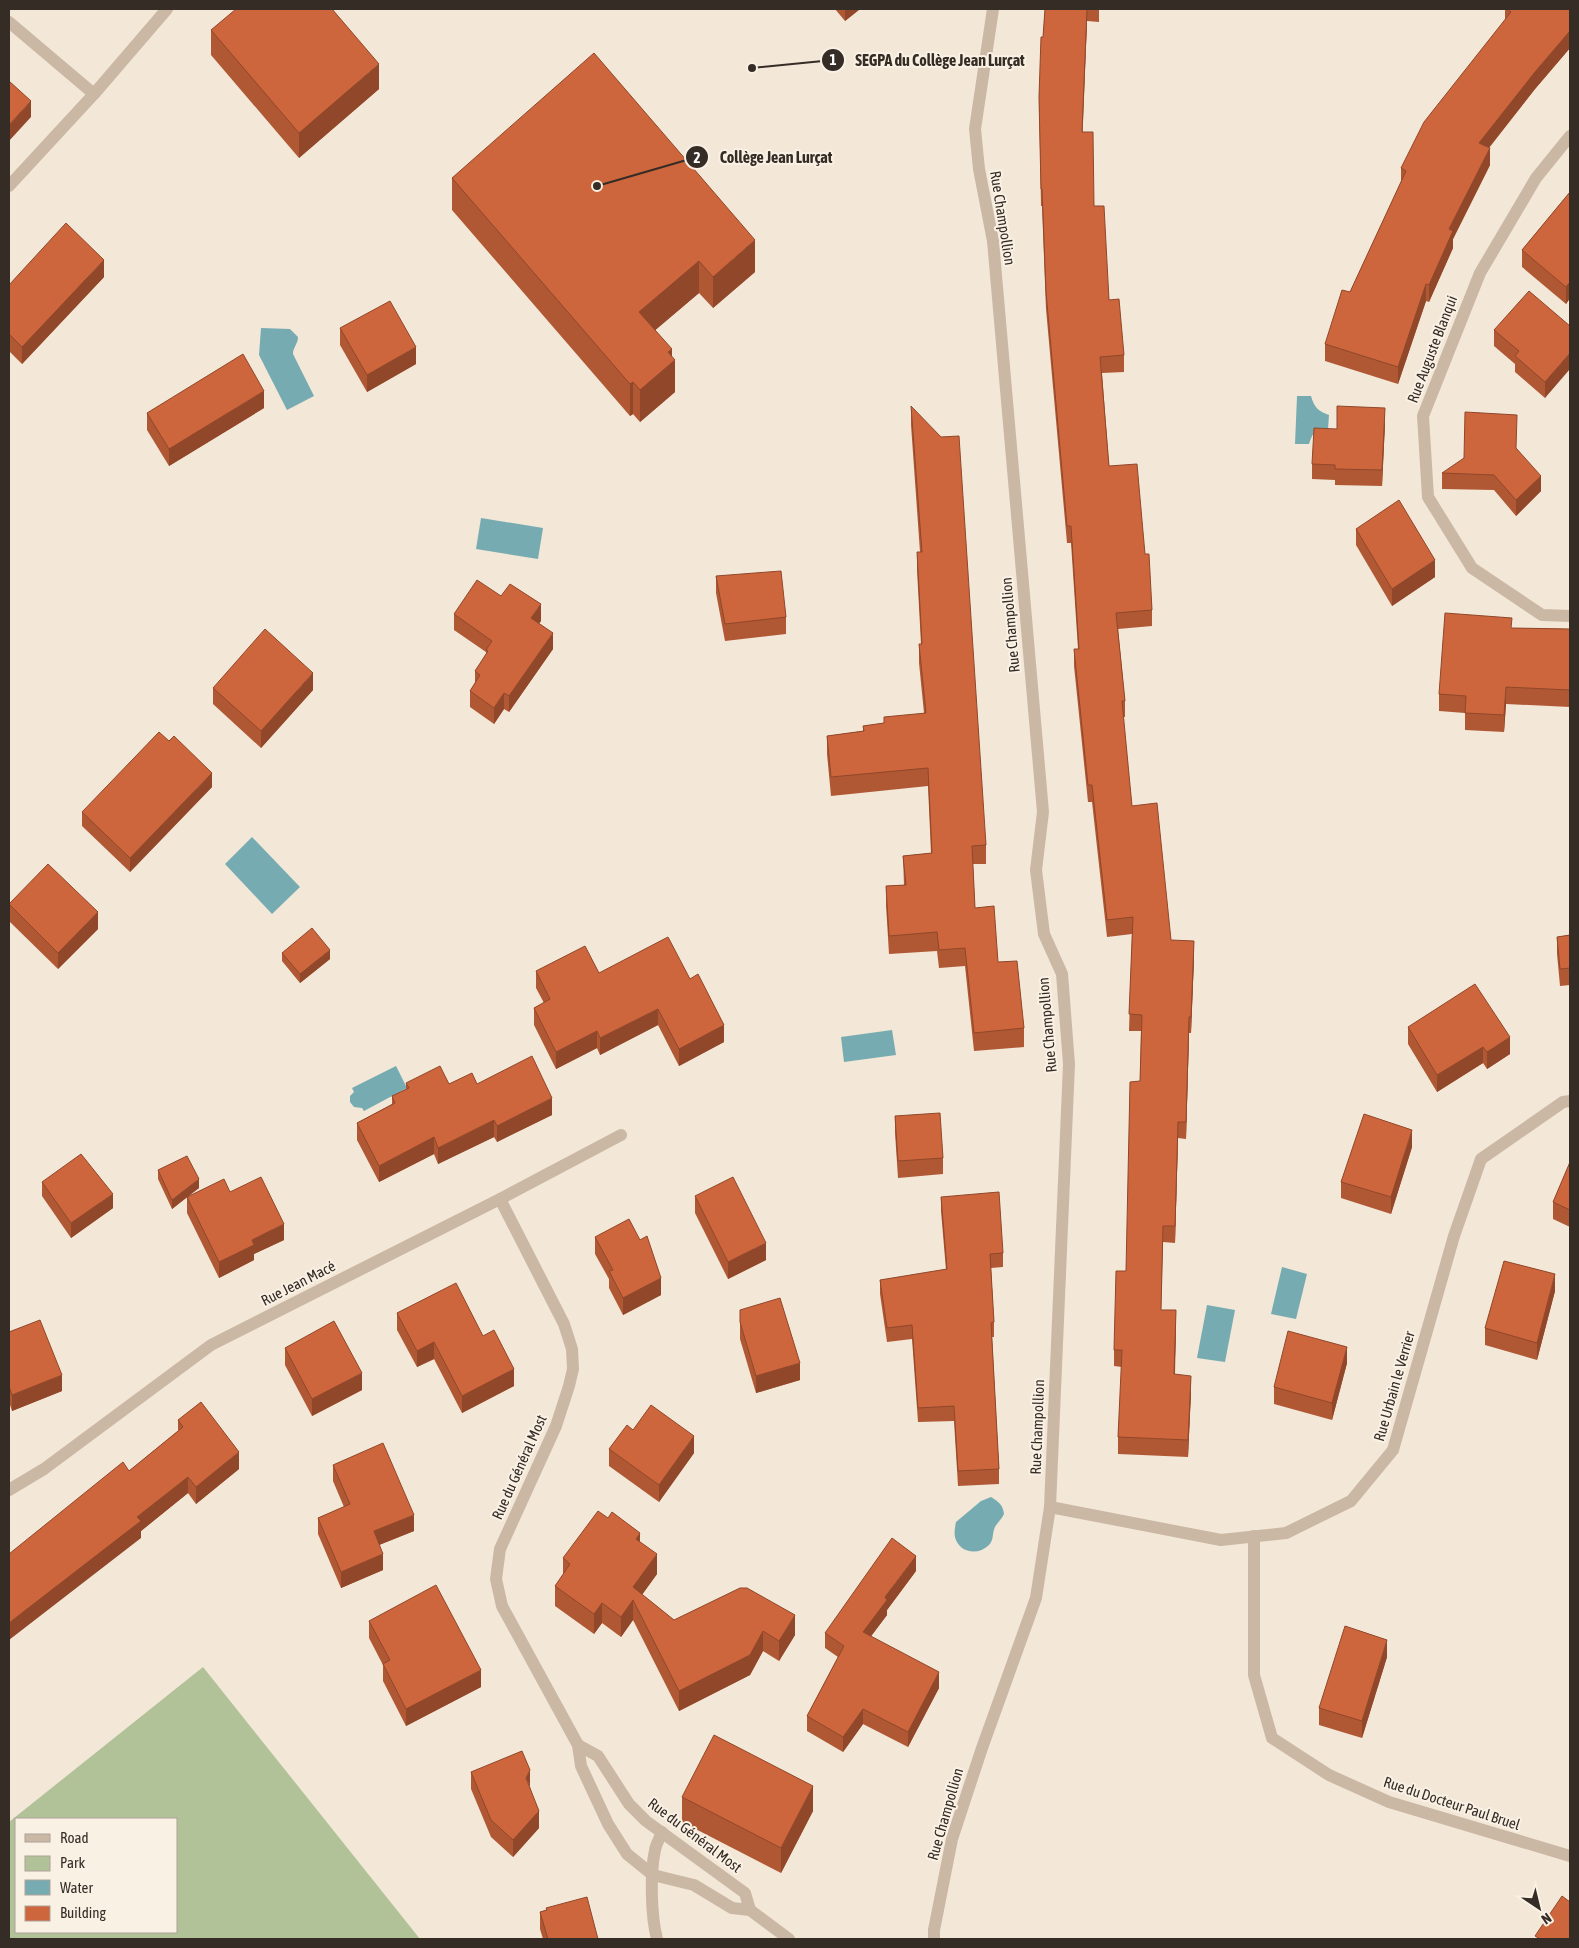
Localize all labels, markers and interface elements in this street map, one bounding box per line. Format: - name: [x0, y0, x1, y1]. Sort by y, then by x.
- callout: SEGPA du Collège Jean Lurçat: [821, 44, 1035, 75]
- text: 1: [829, 51, 837, 68]
- text: SEGPA du Collège Jean Lurçat: [855, 51, 1025, 69]
- callout: Collège Jean Lurçat: [684, 142, 842, 173]
- text: Collège Jean Lurçat: [720, 148, 833, 166]
- text: 2: [693, 149, 701, 166]
- street label: Rue Champollion: [987, 170, 1019, 266]
- street label: Rue Auguste Blanqui: [1404, 293, 1460, 405]
- street label: Rue Champollion: [997, 577, 1023, 673]
- street label: Rue Champollion: [1034, 977, 1060, 1073]
- street label: Rue Jean Macé: [258, 1257, 338, 1309]
- street label: Rue Urbain le Verrier: [1370, 1328, 1418, 1443]
- street label: Rue Champollion: [1027, 1379, 1047, 1475]
- street label: Rue du Général Most: [488, 1412, 550, 1522]
- street label: Rue Champollion: [924, 1766, 966, 1862]
- street label: Rue du Docteur Paul Bruel: [1382, 1773, 1522, 1833]
- street label: Rue du Général Most: [645, 1794, 745, 1876]
- legend: [15, 1818, 178, 1933]
- text: Road: [60, 1829, 89, 1846]
- text: Park: [60, 1854, 85, 1871]
- text: Water: [60, 1879, 93, 1896]
- north arrow: [1514, 1883, 1564, 1933]
- text: Building: [60, 1904, 106, 1921]
- text: N: [1538, 1910, 1554, 1928]

